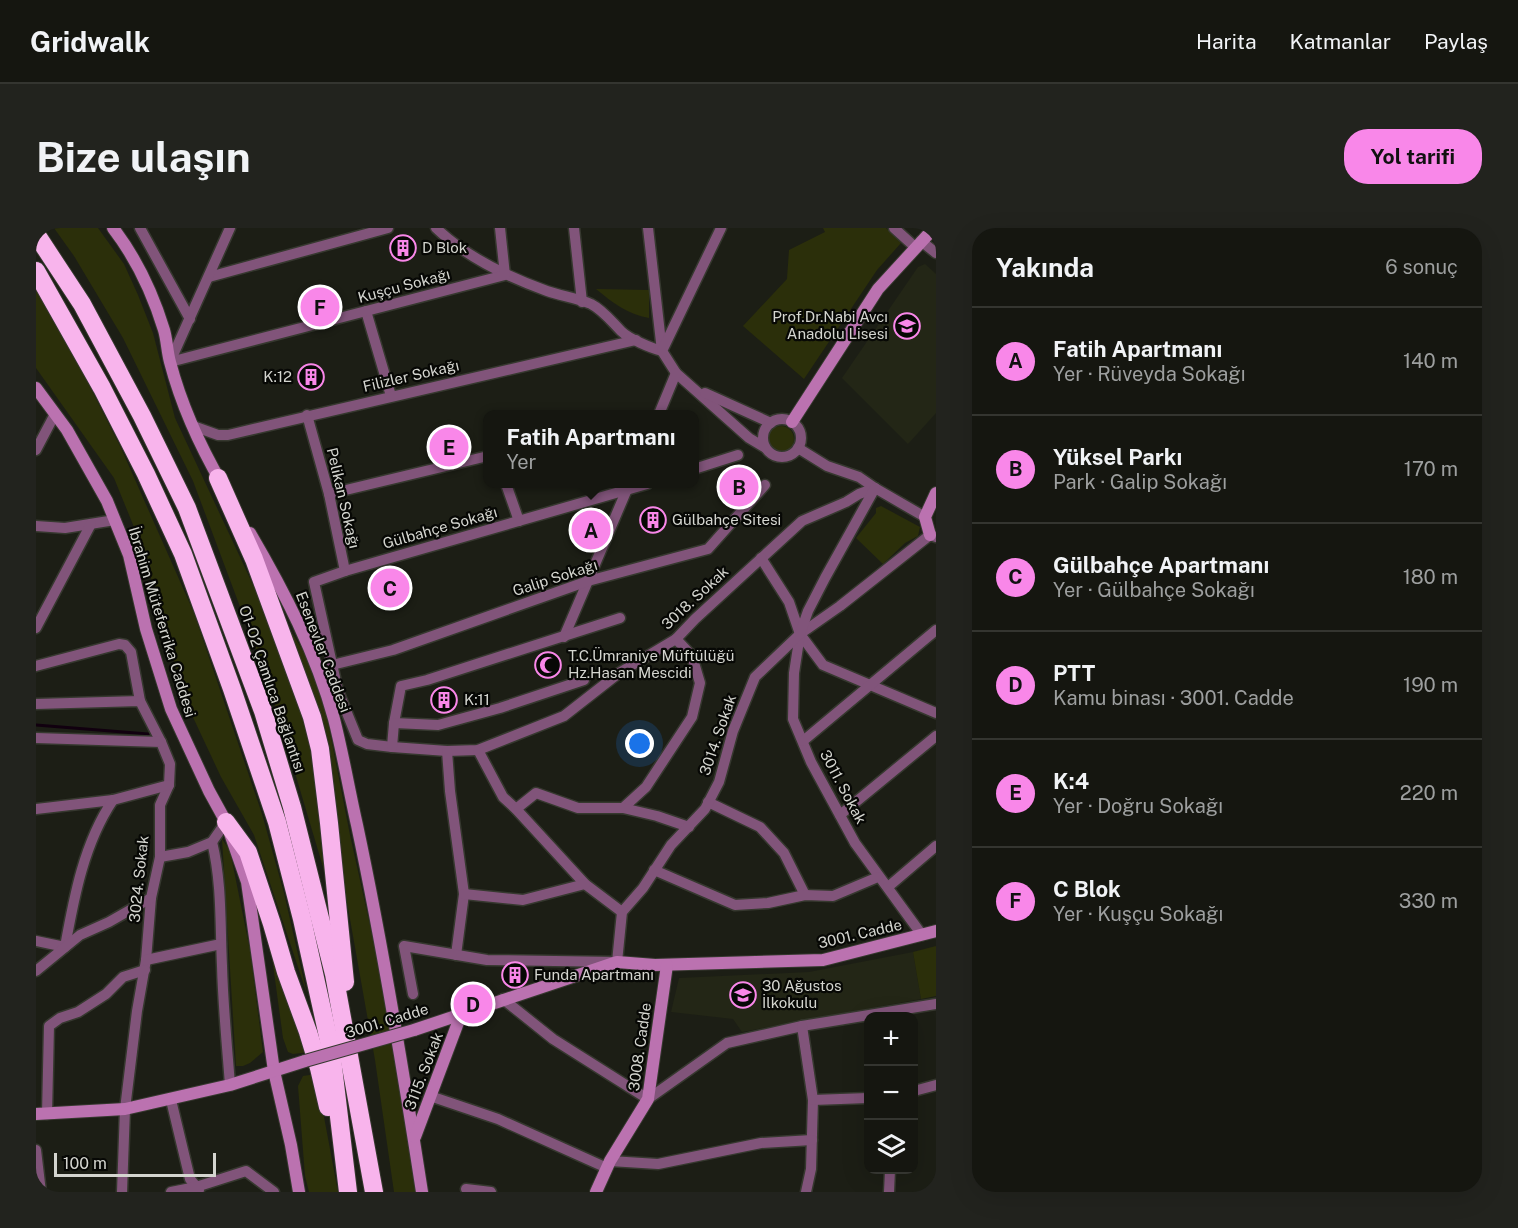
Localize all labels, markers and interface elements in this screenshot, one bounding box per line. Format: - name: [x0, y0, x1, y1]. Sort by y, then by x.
- text: Gridwalk: [30, 25, 150, 58]
- text: Harita: [1196, 29, 1257, 54]
- text: Katmanlar: [1290, 29, 1391, 54]
- text: Paylaş: [1424, 29, 1488, 54]
- button: Yol tarifi: [1344, 129, 1482, 184]
- text: Bize ulaşın: [36, 132, 251, 181]
- building icon: D Blok: [388, 233, 418, 263]
- place label: D Blok: [422, 239, 467, 256]
- text: Yakında: [996, 252, 1094, 283]
- text: 6 sonuç: [1385, 255, 1458, 279]
- street label: Kuşçu Sokağı: [356, 265, 452, 306]
- pin: F: [300, 284, 340, 329]
- place label: Prof.Dr.Nabi Avcı Anadolu Lisesi: [772, 308, 888, 342]
- school or university icon: Prof.Dr.Nabi Avcı Anadolu Lisesi: [892, 311, 922, 341]
- text: Fatih Apartmanı: [1053, 336, 1222, 362]
- text: A: [1008, 349, 1023, 373]
- text: 140 m: [1403, 349, 1458, 373]
- street label: Filizler Sokağı: [361, 356, 461, 395]
- building icon: K:12: [296, 362, 326, 392]
- text: Yer · Rüveyda Sokağı: [1053, 362, 1246, 386]
- place label: K:12: [263, 368, 292, 385]
- popup: [483, 410, 699, 488]
- pin: E: [430, 424, 468, 470]
- text: Fatih Apartmanı: [506, 424, 676, 450]
- text: Yüksel Parkı: [1053, 444, 1182, 470]
- street label: Pelikan Sokağı: [324, 446, 363, 550]
- text: Yer: [506, 450, 536, 474]
- text: B: [1009, 457, 1022, 481]
- text: 170 m: [1404, 457, 1458, 481]
- pin: B: [720, 464, 758, 510]
- text: Park · Galip Sokağı: [1053, 470, 1227, 494]
- street label: Gülbahçe Sokağı: [381, 503, 499, 552]
- building icon: Gülbahçe Sitesi: [638, 505, 668, 535]
- pin: A: [572, 508, 610, 552]
- place label: Gülbahçe Sitesi: [672, 511, 781, 528]
- street label: İbrahim Müteferrika Caddesi: [125, 524, 201, 719]
- text: Gülbahçe Apartmanı: [1053, 552, 1269, 578]
- street label: Galip Sokağı: [510, 556, 599, 599]
- street label: 3018. Sokak: [658, 563, 731, 633]
- text: C: [1008, 565, 1023, 589]
- text: 180 m: [1403, 565, 1458, 589]
- pin: C: [370, 566, 410, 610]
- text: Yer · Gülbahçe Sokağı: [1053, 578, 1255, 602]
- street label: Esenevler Caddesi: [293, 589, 354, 715]
- street label: O1-O2 Çamlıca Bağlantısı: [236, 603, 309, 775]
- place label: T.C.Ümraniye Müftülüğü Hz.Hasan Mescidi: [568, 646, 734, 681]
- mosque icon: T.C.Ümraniye Müftülüğü Hz.Hasan Mescidi: [533, 650, 563, 680]
- text: PTT: [1053, 660, 1095, 686]
- text: D: [1008, 673, 1023, 697]
- text: 190 m: [1403, 673, 1458, 697]
- building icon: K:11: [429, 685, 459, 715]
- text: Kamu binası · 3001. Cadde: [1053, 686, 1294, 710]
- place label: K:11: [464, 691, 490, 708]
- street label: 3014. Sokak: [696, 692, 739, 778]
- your location: [625, 729, 654, 758]
- street label: 3011. Sokak: [817, 747, 870, 827]
- text: K:4: [1053, 768, 1089, 794]
- text: E: [1009, 781, 1022, 805]
- text: 220 m: [1400, 781, 1458, 805]
- text: Yer · Doğru Sokağı: [1053, 794, 1223, 818]
- street label: 3024. Sokak: [125, 835, 152, 923]
- text: C Blok: [1053, 876, 1121, 902]
- text: F: [1009, 889, 1022, 913]
- text: 330 m: [1399, 889, 1458, 913]
- text: Yer · Kuşçu Sokağı: [1053, 902, 1223, 926]
- street label: 3001. Cadde: [816, 916, 903, 951]
- building icon: Funda Apartmanı: [500, 960, 530, 990]
- place label: Funda Apartmanı: [534, 966, 654, 983]
- place label: 30 Ağustos İlkokulu: [762, 977, 841, 1011]
- school or university icon: 30 Ağustos İlkokulu: [728, 980, 758, 1010]
- pin: D: [454, 982, 492, 1026]
- street label: 3001. Cadde: [343, 1000, 430, 1041]
- street label: 3008. Cadde: [625, 1002, 654, 1092]
- map controls: [864, 1012, 918, 1174]
- button: +: [864, 1012, 918, 1066]
- street label: 3115. Sokak: [401, 1030, 446, 1112]
- button: −: [864, 1066, 918, 1120]
- button: layers: [864, 1120, 918, 1174]
- scale bar: [54, 1150, 216, 1178]
- text: 100 m: [63, 1154, 107, 1173]

